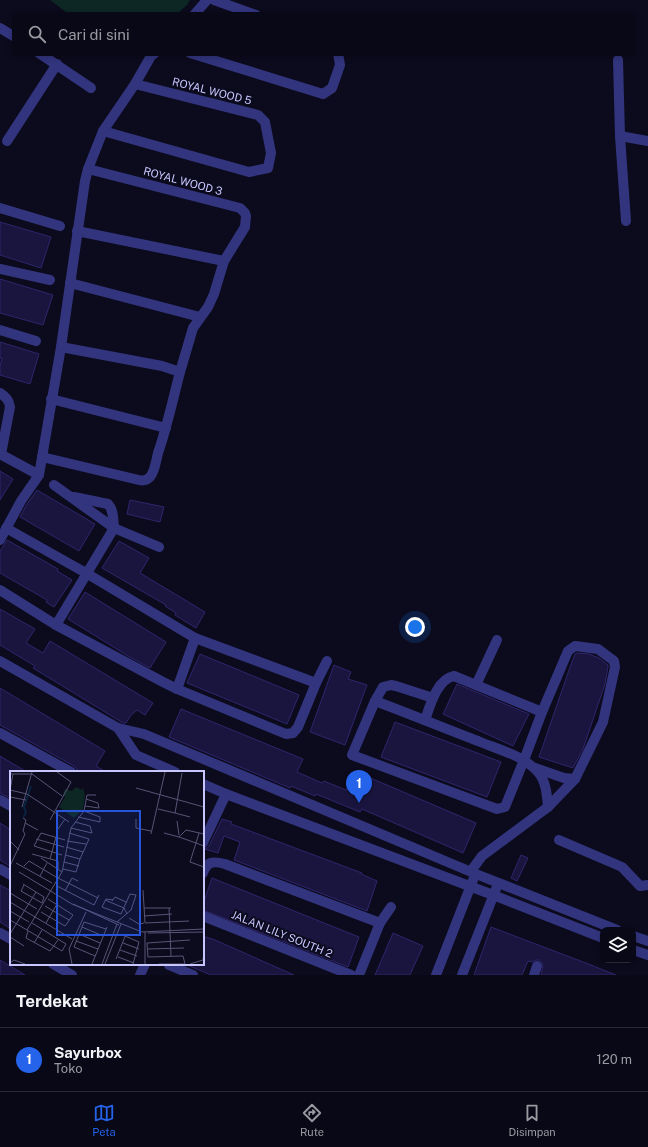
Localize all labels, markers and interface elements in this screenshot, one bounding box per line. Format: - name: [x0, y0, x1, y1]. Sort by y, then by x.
- search box: [12, 12, 636, 56]
- icon: search: [26, 23, 48, 45]
- text: Cari di sini: [58, 26, 130, 43]
- street label: ROYAL WOOD 5: [171, 75, 253, 107]
- street label: ROYAL WOOD 3: [142, 165, 224, 197]
- your location: [405, 617, 425, 637]
- pin: 1: [346, 770, 372, 803]
- inset map: [10, 771, 204, 965]
- street label: JALAN LILY SOUTH 2: [230, 908, 335, 960]
- map controls: [600, 927, 636, 963]
- button: layers: [600, 927, 636, 963]
- text: Terdekat: [16, 991, 88, 1011]
- text: Sayurbox: [54, 1044, 122, 1061]
- text: 1: [26, 1052, 32, 1067]
- text: 120 m: [597, 1052, 632, 1067]
- text: Toko: [54, 1061, 83, 1076]
- tab: Peta: [92, 1102, 115, 1138]
- tab: Rute: [300, 1102, 324, 1138]
- tab: Disimpan: [509, 1102, 556, 1138]

